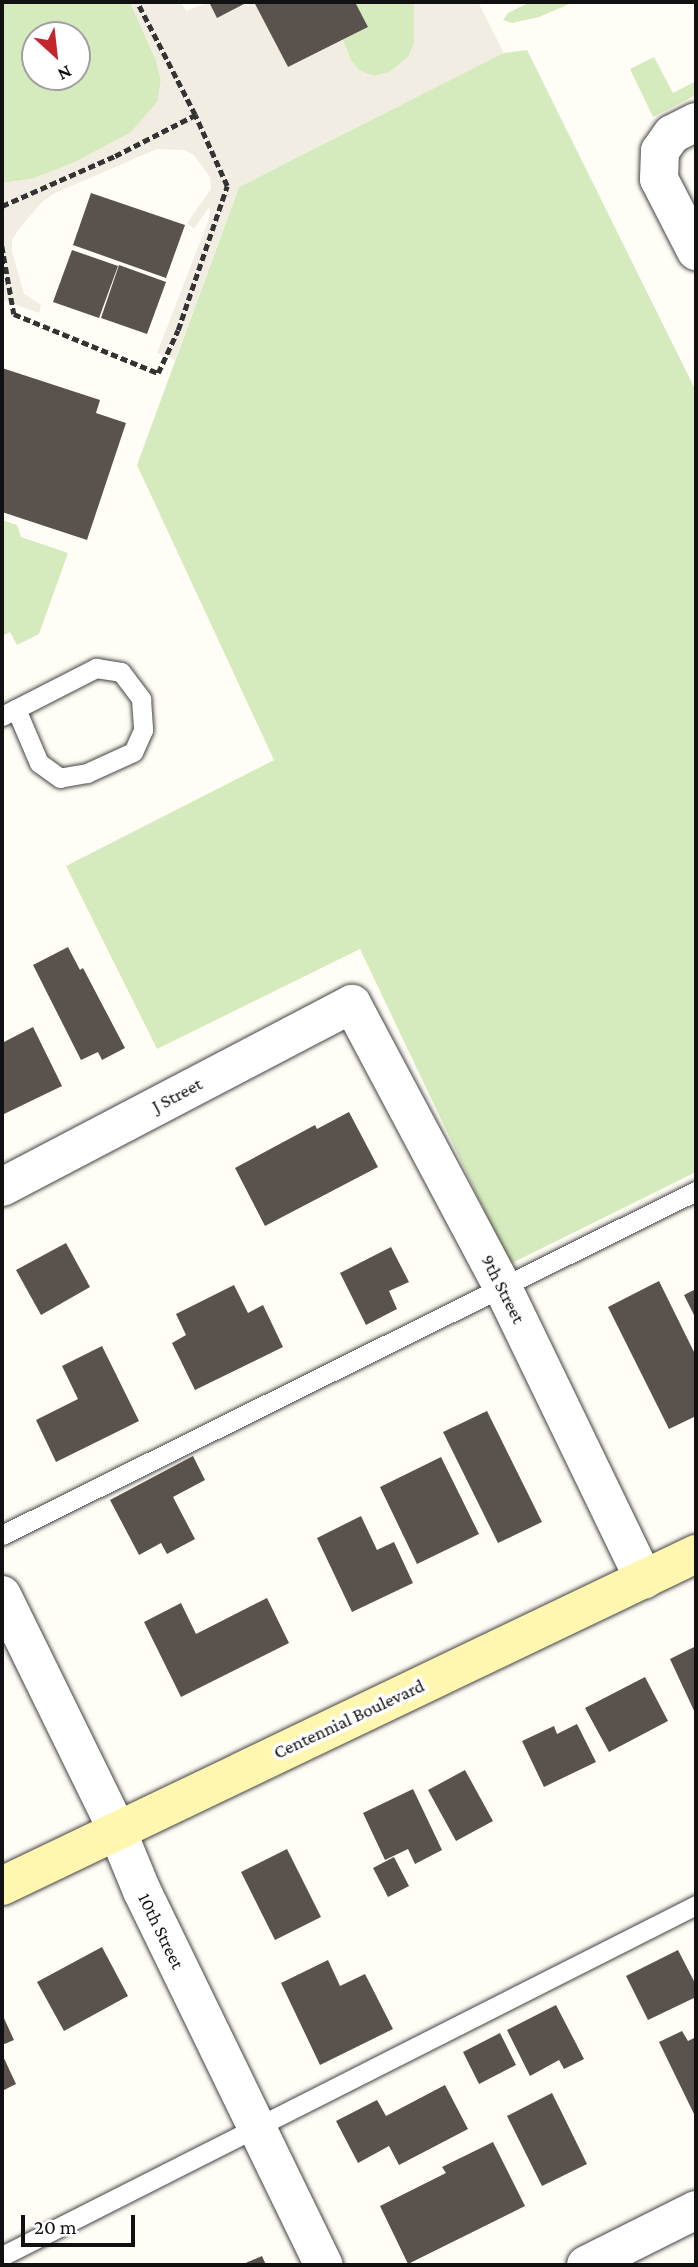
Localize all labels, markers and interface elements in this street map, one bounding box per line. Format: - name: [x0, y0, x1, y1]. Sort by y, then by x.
- north arrow: [21, 21, 91, 91]
- text: N: [54, 61, 75, 86]
- street label: J Street: [148, 1072, 206, 1118]
- street label: 9th Street: [476, 1251, 530, 1327]
- street label: Centennial Boulevard: [270, 1674, 428, 1764]
- street label: 10th Street: [133, 1889, 189, 1973]
- scale bar: [24, 2200, 138, 2244]
- text: 20 m: [34, 2215, 77, 2239]

